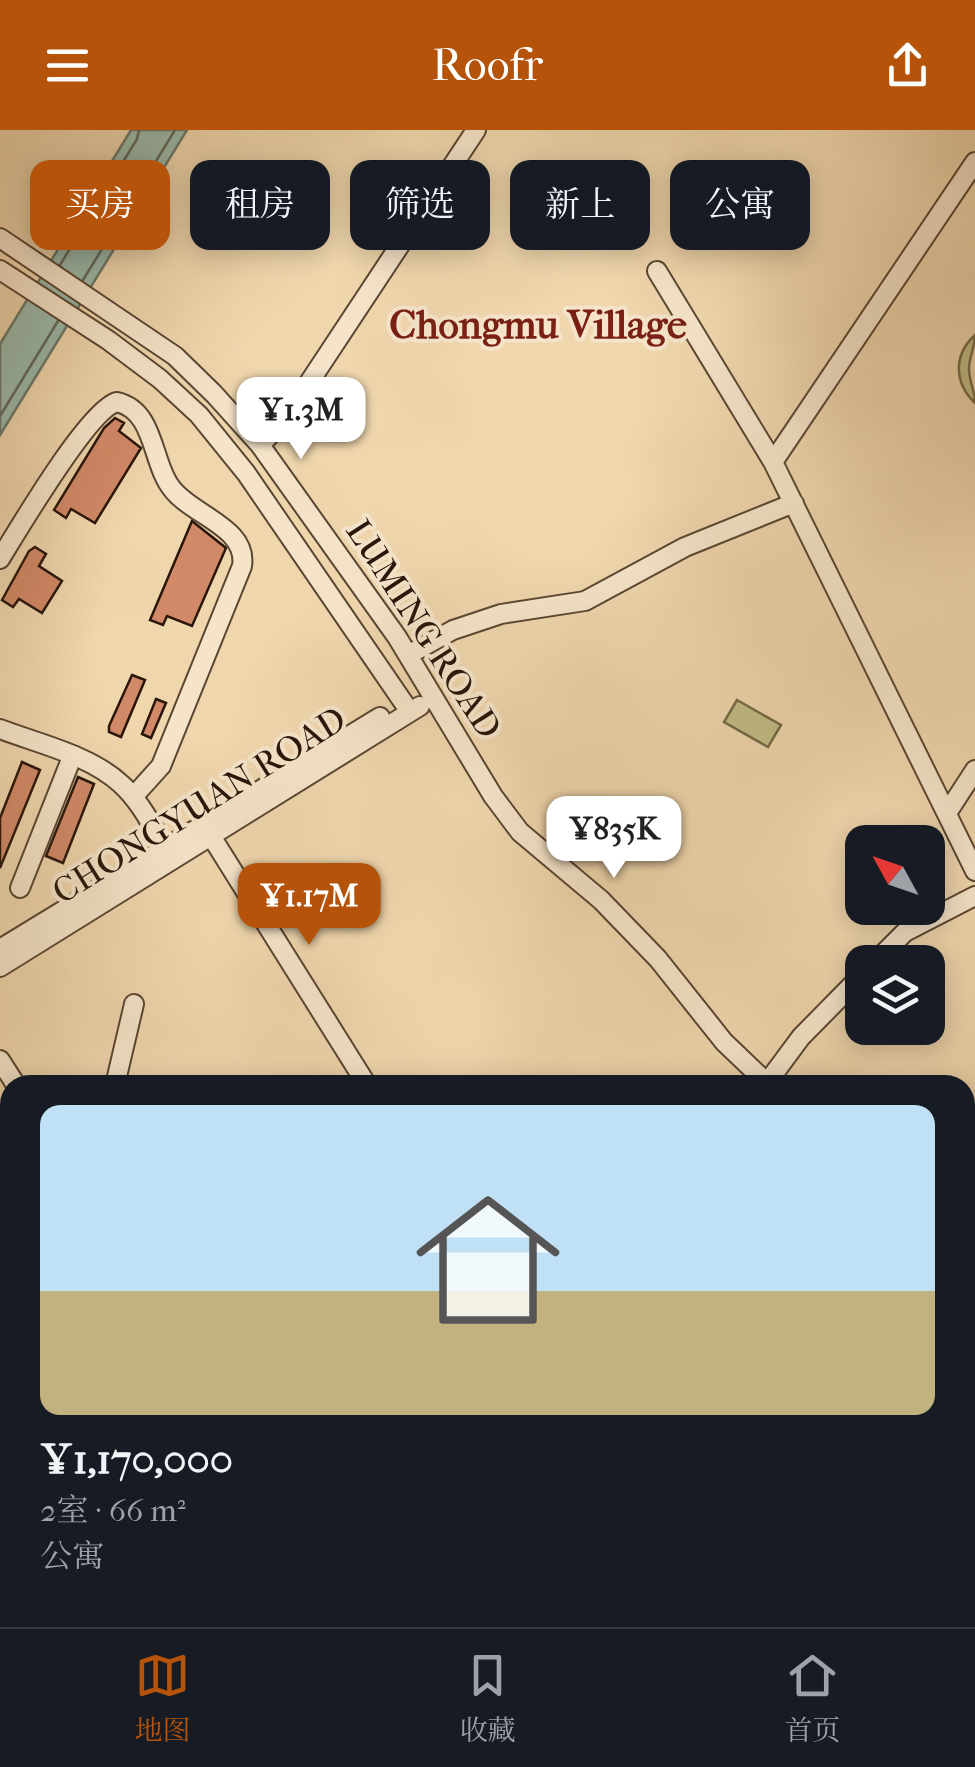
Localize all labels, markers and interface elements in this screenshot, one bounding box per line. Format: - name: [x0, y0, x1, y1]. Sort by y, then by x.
- icon: menu: [40, 38, 95, 93]
- icon: share: [880, 38, 935, 93]
- text: Roofr: [432, 39, 543, 92]
- chip: 买房: [30, 160, 170, 250]
- chip: 租房: [190, 160, 330, 250]
- chip: 筛选: [350, 160, 490, 250]
- chip: 新上: [510, 160, 650, 250]
- chip: 公寓: [670, 160, 810, 250]
- district label: Chongmu Village: [389, 302, 687, 348]
- pin: ¥1.3M: [231, 377, 371, 462]
- text: ¥1.3M: [259, 391, 343, 428]
- street label: LUMING ROAD: [338, 512, 510, 746]
- street label: CHONGYUAN ROAD: [45, 698, 354, 912]
- pin: ¥835K: [544, 796, 684, 881]
- text: ¥835K: [568, 810, 660, 847]
- north arrow: [845, 825, 945, 925]
- map controls: [845, 825, 945, 1045]
- pin: ¥1.17M: [228, 863, 390, 948]
- text: ¥1.17M: [260, 877, 358, 914]
- button: layers: [845, 945, 945, 1045]
- icon: home: [398, 1170, 578, 1350]
- text: ¥1,170,000: [40, 1435, 233, 1484]
- text: 2室 · 66 m²: [40, 1492, 186, 1529]
- text: 公寓: [40, 1538, 104, 1575]
- tab: 地图: [134, 1648, 191, 1748]
- tab: 收藏: [459, 1648, 516, 1748]
- tab: 首页: [784, 1648, 841, 1748]

